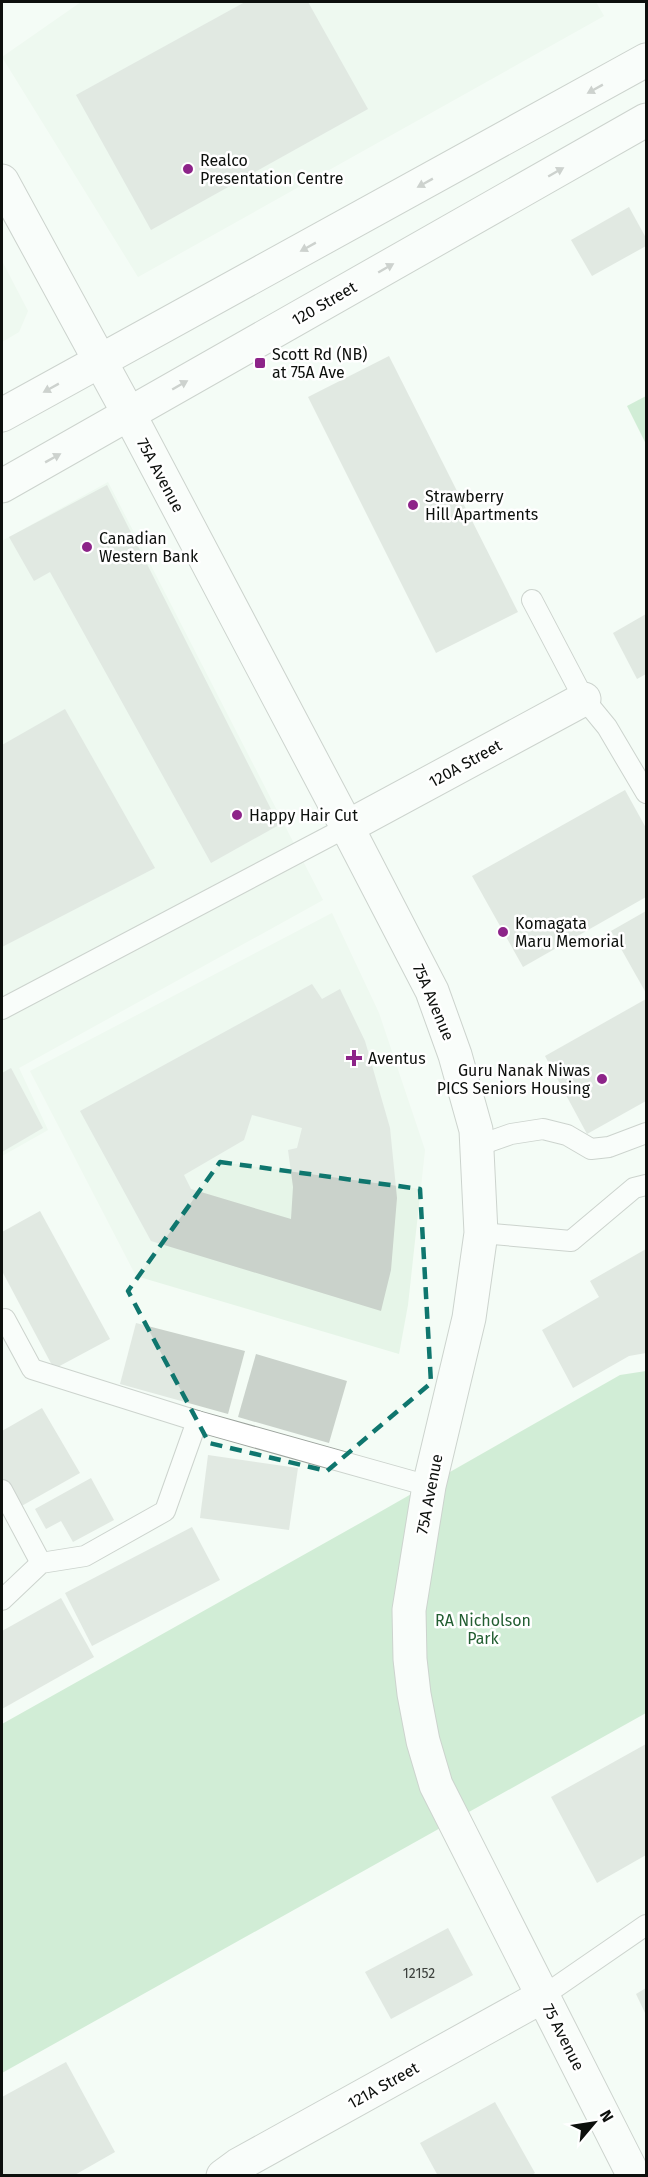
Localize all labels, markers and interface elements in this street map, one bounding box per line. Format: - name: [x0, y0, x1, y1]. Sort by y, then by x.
- one-way arrow: [586, 84, 603, 94]
- place label: Realco Presentation Centre: [200, 151, 344, 188]
- marker: Realco Presentation Centre: [181, 162, 195, 176]
- one-way arrow: [547, 167, 564, 177]
- one-way arrow: [416, 178, 433, 188]
- one-way arrow: [299, 242, 316, 252]
- one-way arrow: [378, 263, 395, 273]
- street label: 120 Street: [289, 277, 360, 330]
- place label: Scott Rd (NB) at 75A Ave: [272, 345, 367, 382]
- marker: Scott Rd (NB) at 75A Ave: [253, 356, 267, 370]
- one-way arrow: [172, 380, 189, 390]
- one-way arrow: [42, 383, 59, 393]
- street label: 75A Avenue: [133, 435, 188, 516]
- one-way arrow: [44, 453, 61, 463]
- place label: Strawberry Hill Apartments: [425, 487, 538, 524]
- marker: Strawberry Hill Apartments: [406, 498, 420, 512]
- place label: Canadian Western Bank: [99, 529, 199, 566]
- marker: Canadian Western Bank: [80, 540, 94, 554]
- street label: 120A Street: [425, 735, 505, 791]
- place label: Happy Hair Cut: [249, 806, 358, 825]
- marker: Happy Hair Cut: [230, 808, 244, 822]
- place label: Komagata Maru Memorial: [515, 914, 624, 951]
- marker: Komagata Maru Memorial: [496, 925, 510, 939]
- street label: 75A Avenue: [409, 961, 458, 1043]
- marker: Aventus: [345, 1049, 363, 1067]
- place label: Aventus: [368, 1049, 426, 1068]
- place label: Guru Nanak Niwas PICS Seniors Housing: [437, 1061, 591, 1098]
- marker: Guru Nanak Niwas PICS Seniors Housing: [595, 1072, 609, 1086]
- street label: 75A Avenue: [412, 1452, 447, 1536]
- park label: RA Nicholson Park: [435, 1611, 531, 1648]
- house number: 12152: [403, 1965, 435, 1982]
- street label: 75 Avenue: [539, 2001, 588, 2074]
- street label: 121A Street: [344, 2058, 422, 2113]
- north arrow: [564, 2093, 624, 2153]
- text: N: [596, 2107, 618, 2125]

